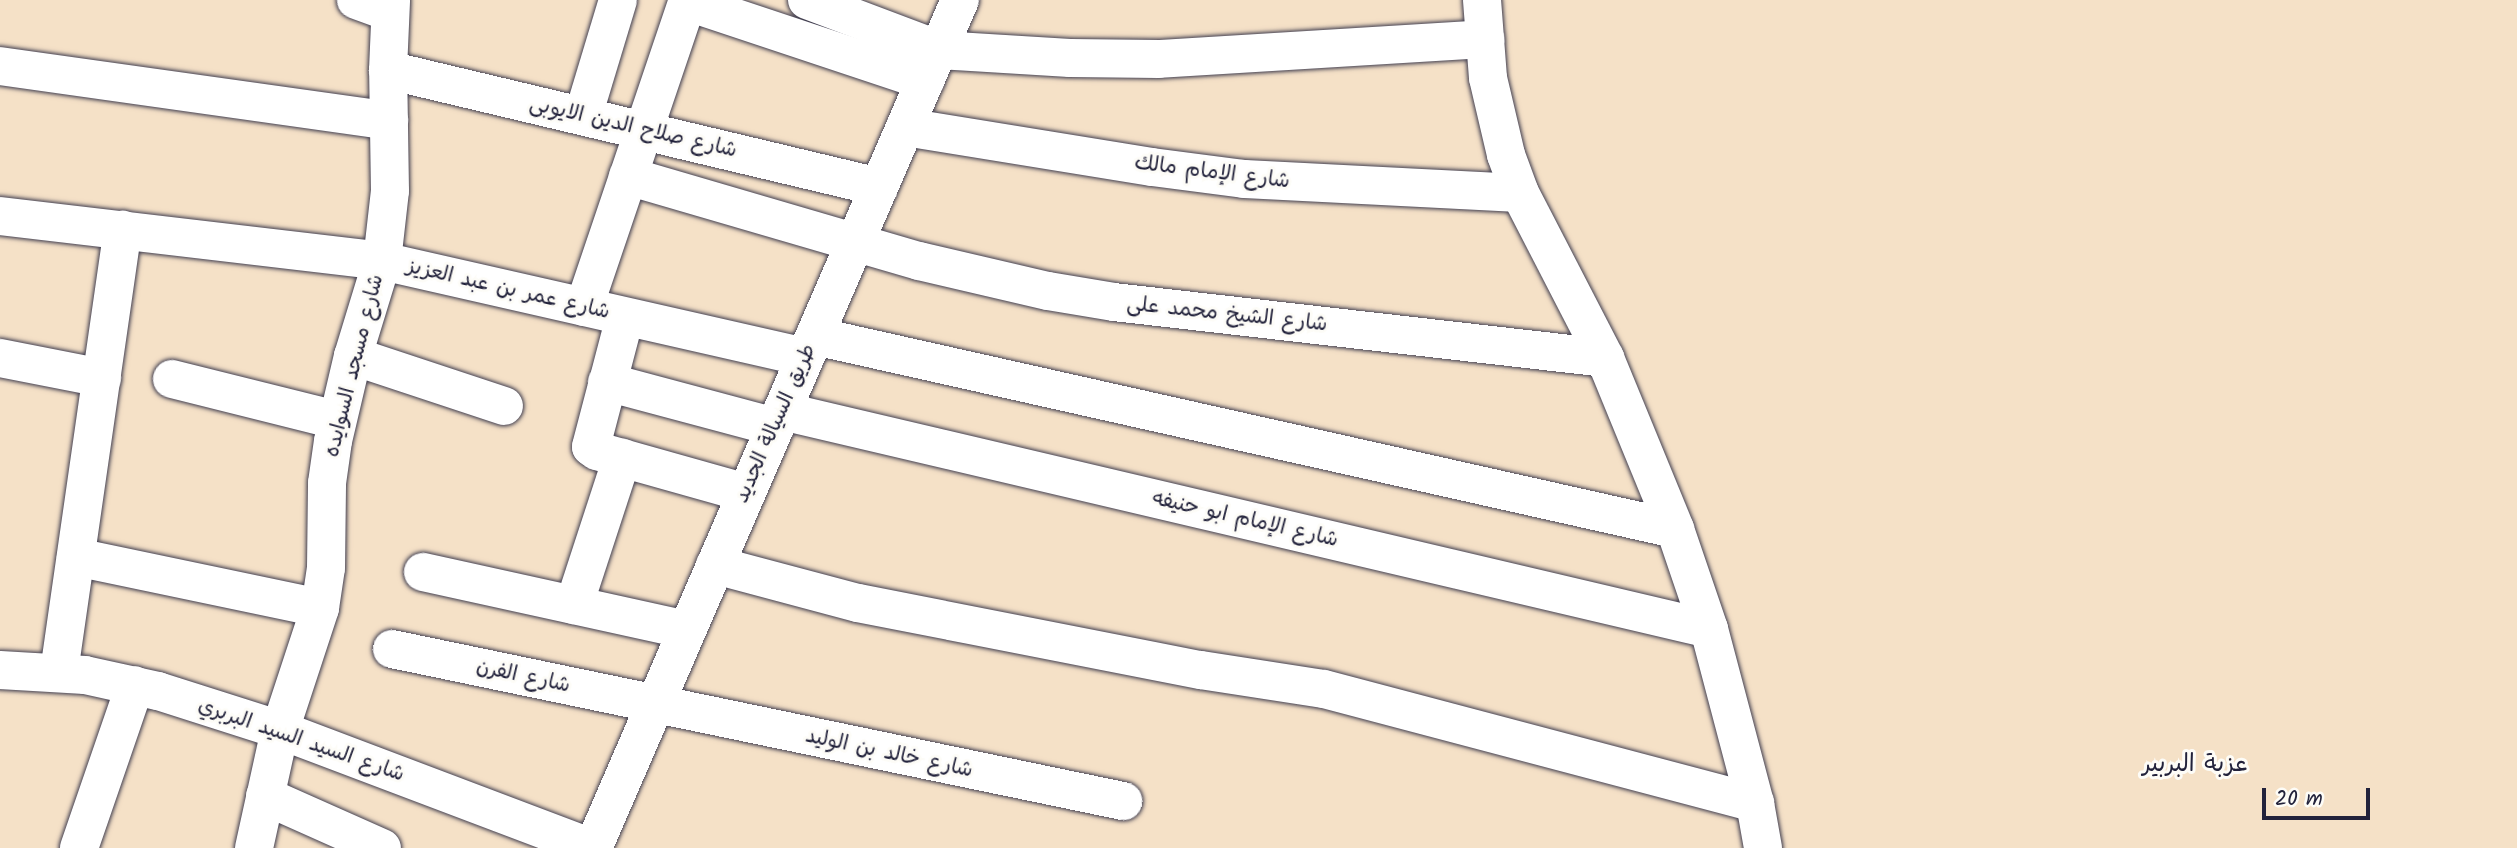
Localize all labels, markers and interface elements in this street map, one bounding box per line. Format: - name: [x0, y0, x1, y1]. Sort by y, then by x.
- street label: شارع صلاح الدين الايوبى: [527, 92, 739, 164]
- street label: شارع الإمام مالك: [1133, 151, 1291, 195]
- street label: شارع عمر بن عبد العزيز: [404, 254, 612, 326]
- street label: شارع مسجد السوايده: [320, 272, 390, 460]
- street label: شارع الشيخ محمد على: [1125, 292, 1329, 338]
- street label: طريق السيالة الجديد: [730, 341, 822, 507]
- street label: شارع الإمام ابو حنيفه: [1150, 486, 1340, 554]
- street label: شارع الفرن: [474, 655, 572, 699]
- street label: شارع السيد السيد البربري: [194, 694, 408, 788]
- street label: شارع خالد بن الوليد: [803, 724, 975, 784]
- district label: عزبة البربير: [2142, 751, 2248, 779]
- scale bar: [2265, 774, 2374, 818]
- text: 20 m: [2275, 783, 2323, 816]

